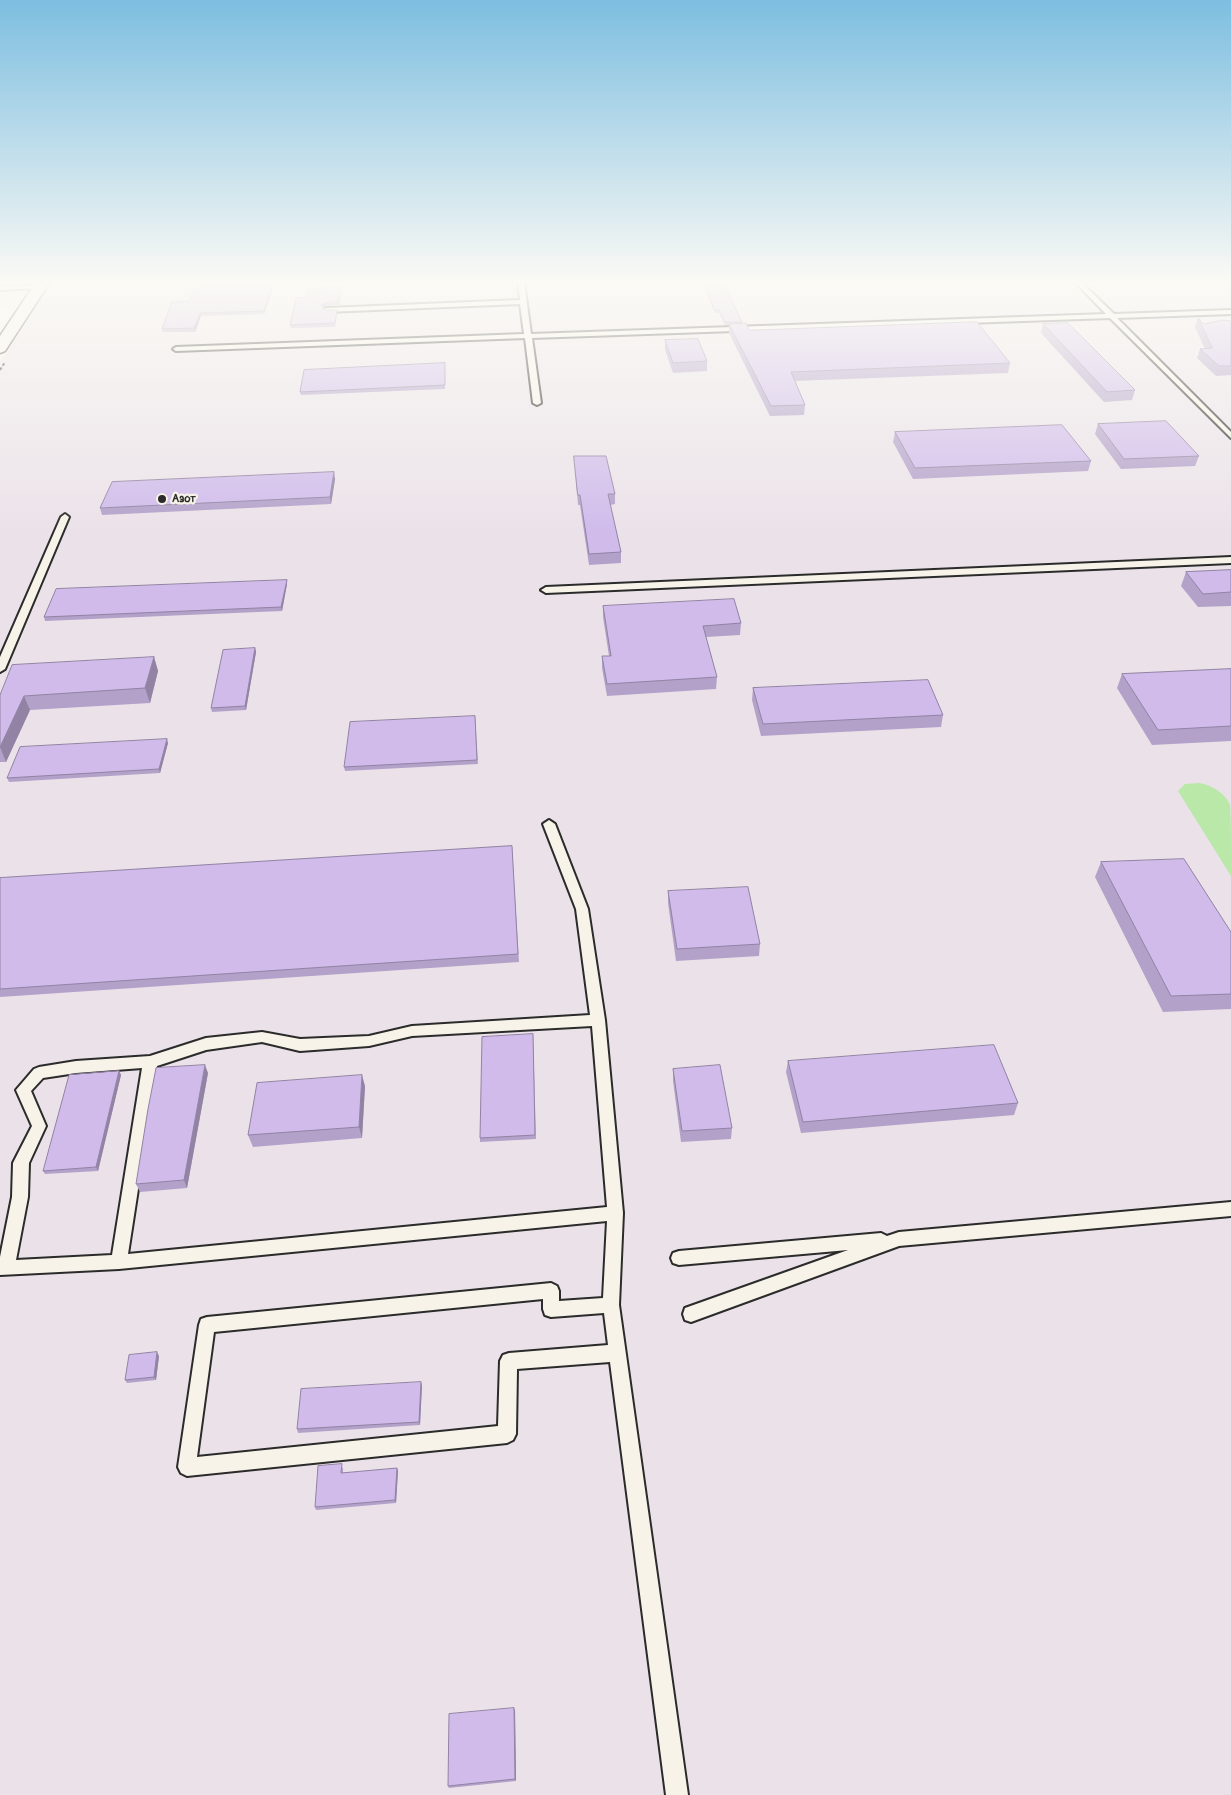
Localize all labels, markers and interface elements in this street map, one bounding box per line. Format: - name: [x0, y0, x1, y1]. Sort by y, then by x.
- place label: Азот: [172, 492, 196, 506]
- marker: Азот: [156, 493, 168, 505]

